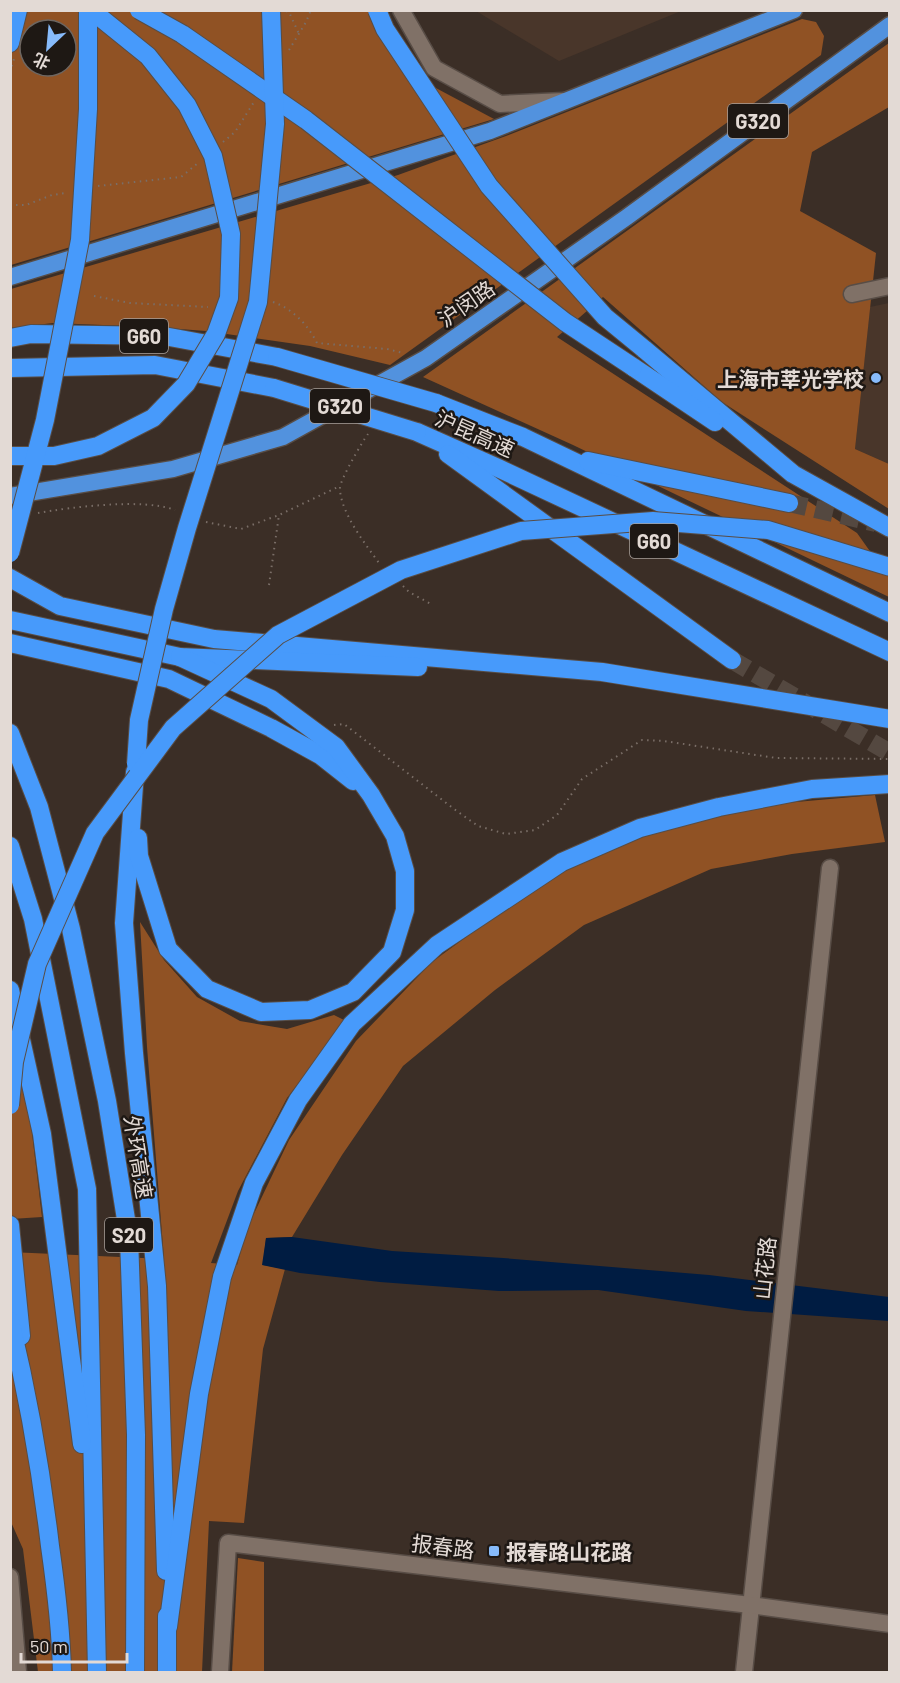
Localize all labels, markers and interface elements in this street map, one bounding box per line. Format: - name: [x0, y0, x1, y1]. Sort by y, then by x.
- north arrow: [18, 18, 78, 78]
- text: 北: [30, 50, 53, 74]
- road number: G320: [728, 104, 788, 138]
- street label: 沪闵路: [433, 275, 499, 331]
- road number: G60: [120, 319, 168, 353]
- place label: 上海市莘光学校: [717, 366, 864, 391]
- marker: 上海市莘光学校: [869, 371, 883, 385]
- road number: G320: [310, 389, 370, 423]
- street label: 沪昆高速: [432, 404, 518, 462]
- road number: G60: [630, 524, 678, 558]
- street label: 外环高速: [120, 1114, 158, 1200]
- road number: S20: [105, 1218, 153, 1252]
- street label: 山花路: [748, 1235, 780, 1301]
- street label: 报春路: [410, 1530, 476, 1562]
- place label: 报春路山花路: [506, 1539, 632, 1564]
- marker: 报春路山花路: [487, 1544, 501, 1558]
- scale bar: [21, 1626, 128, 1664]
- text: 50 m: [30, 1635, 68, 1657]

